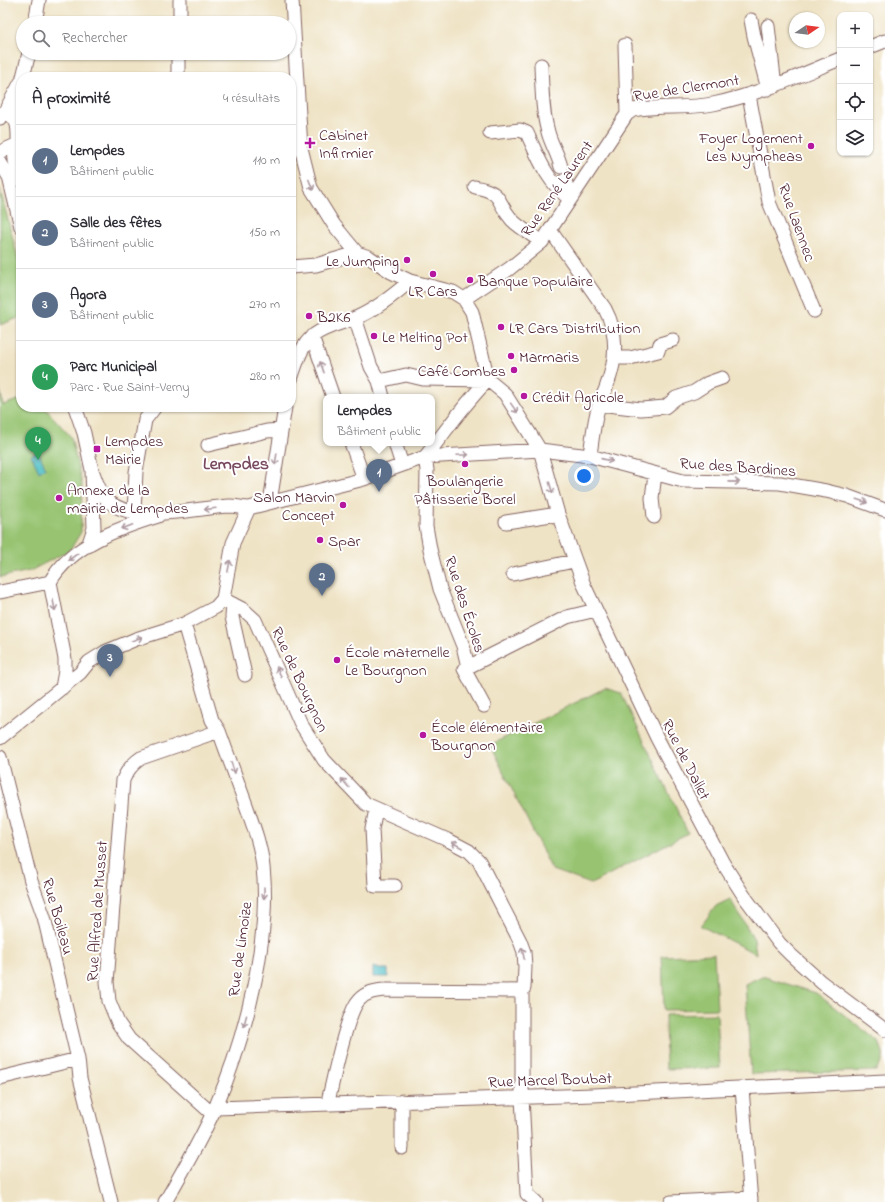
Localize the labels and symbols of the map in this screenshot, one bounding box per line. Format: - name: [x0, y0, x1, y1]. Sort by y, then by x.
- north arrow: [789, 12, 825, 48]
- street label: Rue de Clermont: [632, 69, 742, 109]
- place label: Cabinet Infirmier: [319, 124, 373, 166]
- place label: Foyer Logement Les Nympheas: [698, 127, 804, 169]
- street label: Rue René Laurent: [515, 135, 600, 242]
- marker: Cabinet Infirmier: [304, 137, 316, 149]
- marker: Foyer Logement Les Nympheas: [806, 141, 816, 151]
- one-way arrow: [308, 179, 316, 191]
- street label: Rue Laennec: [771, 181, 822, 266]
- place label: Le Jumping: [326, 250, 399, 274]
- marker: Le Jumping: [402, 255, 412, 265]
- marker: LR Cars: [428, 269, 438, 279]
- place label: Banque Populaire: [477, 270, 594, 294]
- marker: Banque Populaire: [465, 275, 475, 285]
- place label: LR Cars: [408, 280, 458, 304]
- place label: B2K6: [316, 306, 351, 330]
- marker: B2K6: [304, 311, 314, 321]
- place label: LR Cars Distribution: [509, 317, 640, 341]
- marker: LR Cars Distribution: [496, 322, 506, 332]
- place label: Le Melting Pot: [382, 326, 469, 350]
- marker: Le Melting Pot: [369, 331, 379, 341]
- place label: Marmaris: [519, 346, 579, 370]
- marker: Marmaris: [506, 351, 516, 361]
- place label: Café Combes: [418, 360, 506, 384]
- one-way arrow: [318, 361, 326, 373]
- marker: Café Combes: [509, 365, 519, 375]
- place label: Crédit Agricole: [532, 386, 625, 410]
- marker: Crédit Agricole: [519, 391, 529, 401]
- one-way arrow: [510, 402, 518, 413]
- pin: 4: [25, 427, 51, 460]
- place label: Lempdes Mairie: [105, 430, 164, 472]
- marker: Lempdes Mairie: [92, 444, 102, 454]
- one-way arrow: [456, 451, 469, 458]
- district label: Lempdes: [203, 452, 269, 478]
- one-way arrow: [272, 452, 280, 465]
- street label: Rue des Bardines: [679, 452, 797, 484]
- one-way arrow: [600, 457, 613, 464]
- pin: 1: [366, 459, 392, 492]
- marker: Boulangerie Pâtisserie Borel: [460, 459, 470, 469]
- your location: [574, 466, 594, 486]
- place label: Boulangerie Pâtisserie Borel: [414, 470, 516, 512]
- place label: Annexe de la mairie de Lempdes: [67, 479, 189, 521]
- one-way arrow: [727, 479, 740, 486]
- one-way arrow: [548, 481, 555, 494]
- place label: Salon Marvin Concept: [253, 486, 336, 528]
- marker: Annexe de la mairie de Lempdes: [54, 493, 64, 503]
- one-way arrow: [855, 497, 867, 505]
- marker: Salon Marvin Concept: [338, 500, 348, 510]
- one-way arrow: [204, 505, 217, 513]
- one-way arrow: [121, 523, 133, 531]
- place label: Spar: [328, 530, 361, 554]
- marker: Spar: [315, 535, 325, 545]
- one-way arrow: [68, 553, 79, 561]
- street label: Rue des Écoles: [437, 553, 491, 656]
- one-way arrow: [225, 560, 233, 573]
- pin: 2: [309, 563, 335, 596]
- one-way arrow: [50, 598, 58, 611]
- street label: Rue de Bourgnon: [264, 623, 334, 737]
- one-way arrow: [130, 635, 142, 643]
- place label: École maternelle Le Bourgnon: [345, 641, 450, 683]
- pin: 3: [97, 644, 123, 677]
- marker: École maternelle Le Bourgnon: [332, 655, 342, 665]
- one-way arrow: [274, 666, 282, 678]
- street label: Rue de Dallet: [655, 715, 716, 805]
- place label: École élémentaire Bourgnon: [430, 716, 544, 758]
- marker: École élémentaire Bourgnon: [418, 730, 428, 740]
- one-way arrow: [229, 761, 237, 773]
- one-way arrow: [340, 777, 349, 788]
- street label: Rue Alfred de Musset: [81, 839, 115, 983]
- one-way arrow: [451, 840, 463, 848]
- street label: Rue Boileau: [35, 875, 79, 958]
- one-way arrow: [260, 886, 268, 899]
- street label: Rue de Limoize: [222, 899, 260, 998]
- one-way arrow: [519, 947, 527, 960]
- one-way arrow: [240, 1015, 248, 1028]
- street label: Rue Marcel Boubat: [488, 1067, 613, 1095]

